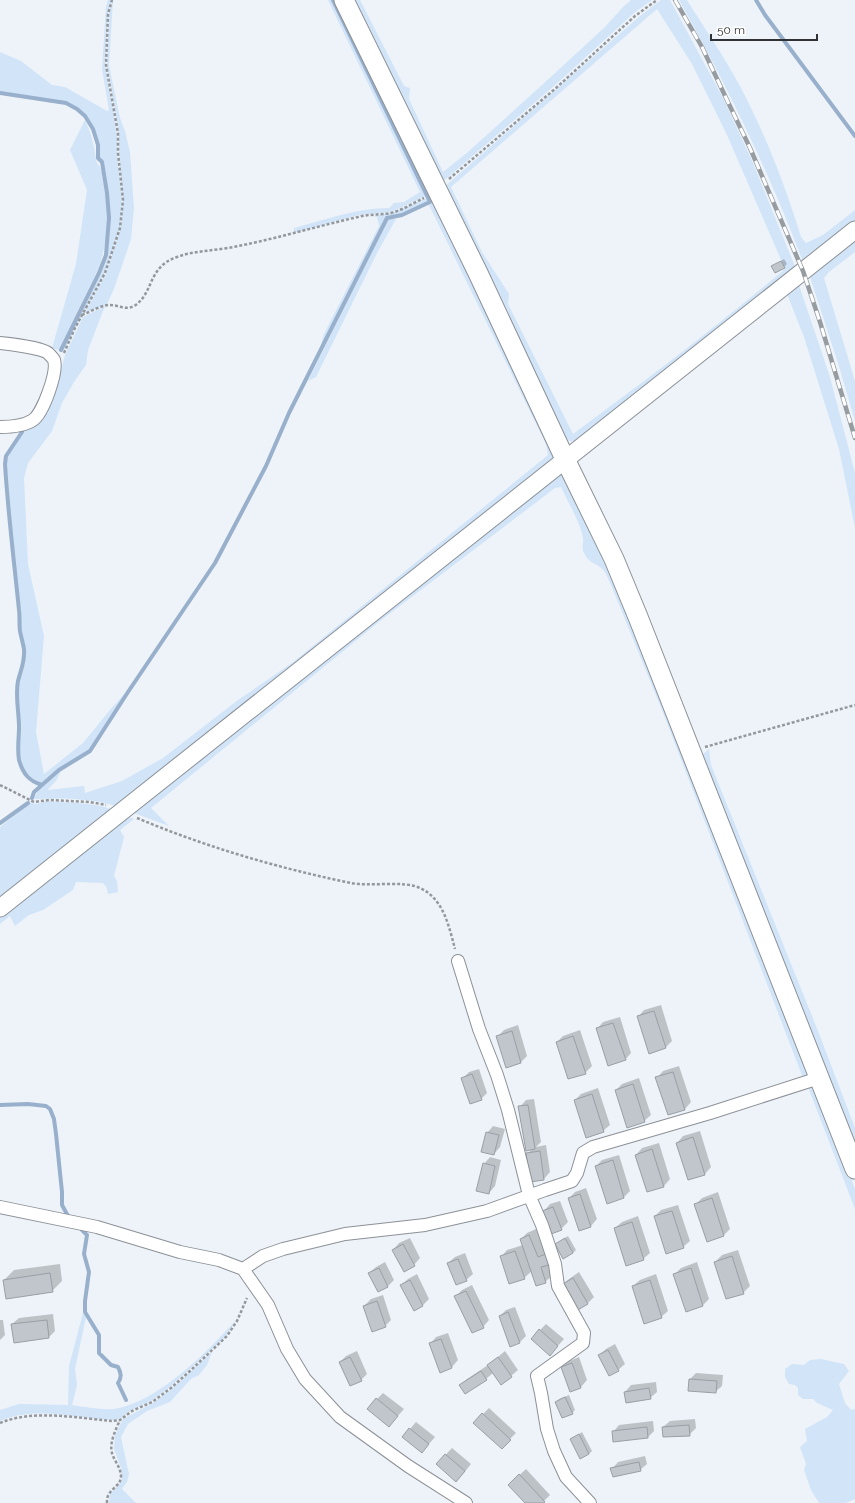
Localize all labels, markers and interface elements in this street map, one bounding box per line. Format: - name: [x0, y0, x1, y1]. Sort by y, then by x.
- scale bar: [711, 16, 817, 42]
- text: 50 m: [717, 23, 745, 37]

